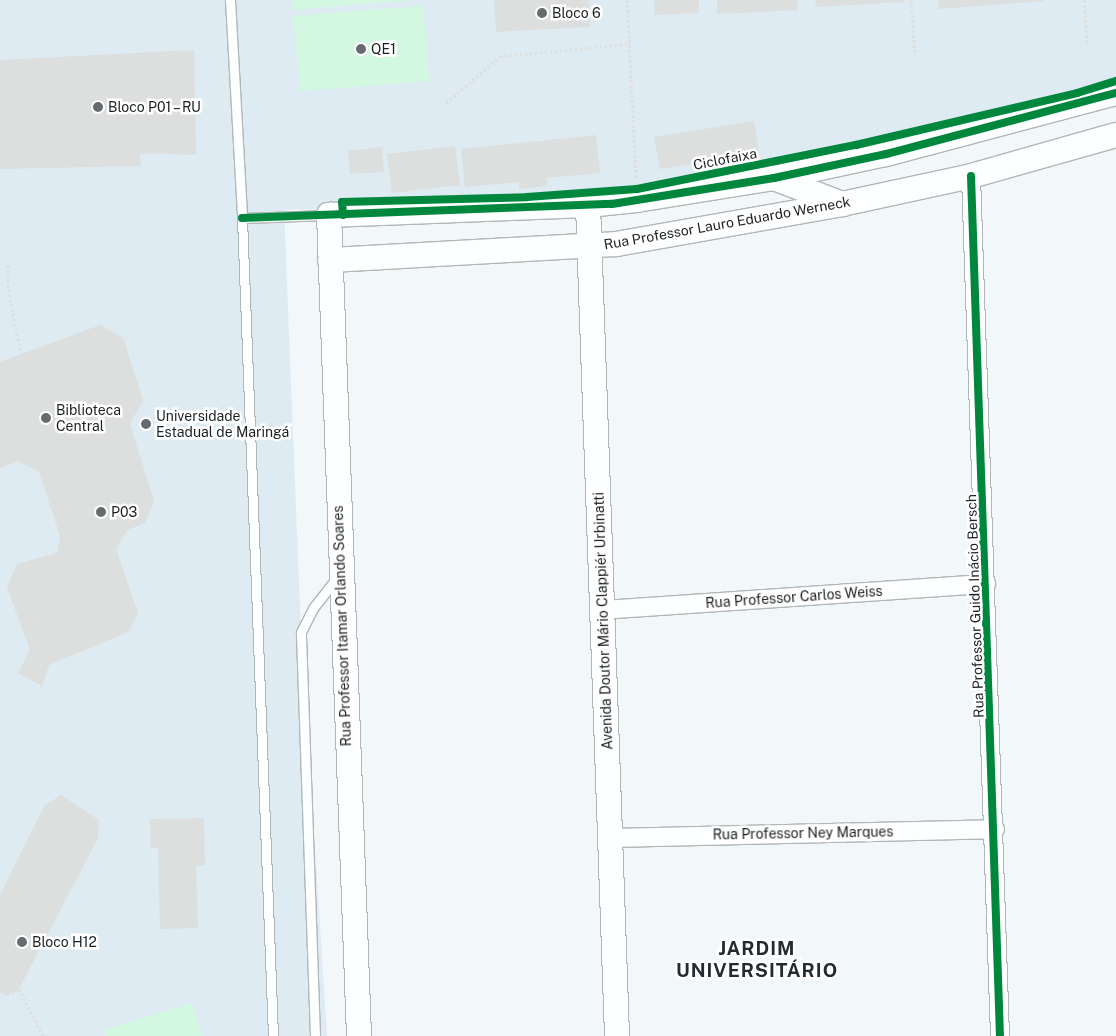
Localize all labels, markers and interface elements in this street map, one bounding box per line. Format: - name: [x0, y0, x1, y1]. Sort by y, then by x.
- place label: Bloco 6: [552, 5, 601, 21]
- marker: Bloco 6: [536, 7, 548, 19]
- place label: QE1: [371, 41, 396, 57]
- marker: QE1: [355, 43, 367, 55]
- place label: Bloco P01 – RU: [108, 99, 205, 115]
- marker: Bloco P01 – RU: [92, 101, 104, 113]
- street label: Ciclofaixa: [692, 145, 758, 173]
- street label: Rua Professor Lauro Eduardo Werneck: [602, 193, 852, 253]
- place label: Biblioteca Central: [56, 402, 121, 434]
- place label: Universidade Estadual de Maringá: [156, 408, 290, 441]
- marker: Biblioteca Central: [40, 412, 52, 424]
- marker: Universidade Estadual de Maringá: [140, 418, 152, 430]
- street label: Avenida Doutor Mário Clappiér Urbinatti: [590, 492, 616, 750]
- street label: Rua Professor Guido Inácio Bersch: [963, 494, 987, 718]
- place label: P03: [111, 504, 137, 520]
- street label: Rua Professor Itamar Orlando Soares: [329, 505, 355, 747]
- marker: P03: [95, 506, 107, 518]
- street label: Rua Professor Carlos Weiss: [705, 582, 883, 612]
- street label: Rua Professor Ney Marques: [712, 823, 894, 843]
- place label: Bloco H12: [32, 934, 97, 950]
- marker: Bloco H12: [16, 936, 28, 948]
- district label: JARDIM UNIVERSITÁRIO: [674, 938, 840, 982]

